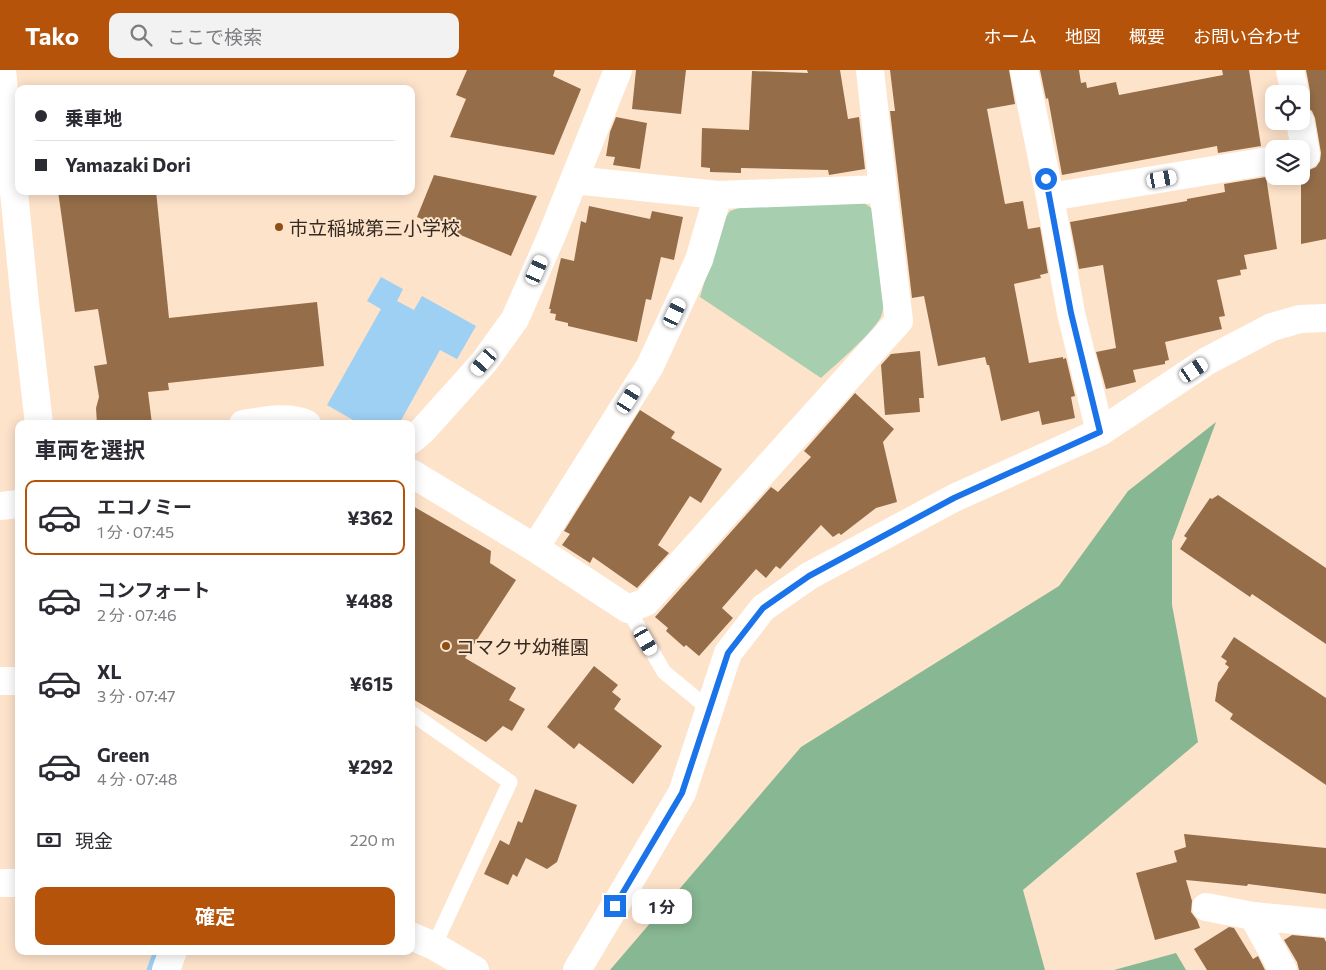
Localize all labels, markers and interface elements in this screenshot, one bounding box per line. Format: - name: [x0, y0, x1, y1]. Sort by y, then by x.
- search box: [109, 13, 459, 58]
- text: Tako: [25, 21, 79, 50]
- icon: search: [127, 21, 155, 49]
- text: ここで検索: [167, 25, 262, 48]
- text: ホーム: [984, 25, 1037, 47]
- text: 地図: [1065, 25, 1101, 47]
- text: 概要: [1129, 25, 1165, 47]
- text: お問い合わせ: [1193, 25, 1301, 47]
- map controls: [1265, 85, 1310, 185]
- button: locate: [1265, 85, 1310, 130]
- text: 乗車地: [65, 106, 122, 129]
- button: layers: [1265, 140, 1310, 185]
- text: Yamazaki Dori: [65, 153, 191, 176]
- route start: [1035, 168, 1057, 190]
- car: [1145, 169, 1178, 189]
- place label: 市立稲城第三小学校: [289, 216, 460, 239]
- marker: 市立稲城第三小学校: [273, 221, 285, 233]
- car: [524, 253, 549, 287]
- car: [661, 296, 688, 330]
- car: [468, 346, 499, 378]
- car: [1177, 355, 1210, 385]
- car: [614, 382, 643, 416]
- text: 車両を選択: [35, 436, 145, 463]
- icon: car: [37, 495, 82, 540]
- text: エコノミー: [97, 495, 192, 518]
- text: ¥362: [347, 506, 393, 529]
- text: 1 分 · 07:45: [97, 522, 174, 541]
- icon: car: [37, 578, 82, 623]
- text: コンフォート: [97, 578, 210, 601]
- text: ¥488: [345, 589, 393, 612]
- text: 2 分 · 07:46: [97, 605, 177, 624]
- car: [632, 624, 659, 658]
- place label: コマクサ幼稚園: [456, 635, 589, 658]
- marker: コマクサ幼稚園: [440, 640, 452, 652]
- text: XL: [97, 660, 122, 683]
- icon: car: [37, 661, 82, 706]
- text: ¥615: [349, 672, 393, 695]
- text: 3 分 · 07:47: [97, 686, 175, 705]
- text: Green: [97, 743, 149, 766]
- icon: car: [37, 744, 82, 789]
- text: ¥292: [348, 755, 393, 778]
- text: 4 分 · 07:48: [97, 769, 177, 788]
- icon: cash: [35, 826, 63, 854]
- text: 現金: [75, 829, 113, 852]
- text: 220 m: [350, 830, 395, 849]
- button: 確定: [35, 887, 395, 945]
- callout: 1 分: [632, 888, 692, 924]
- route end: [604, 895, 626, 917]
- text: 1 分: [649, 897, 675, 916]

